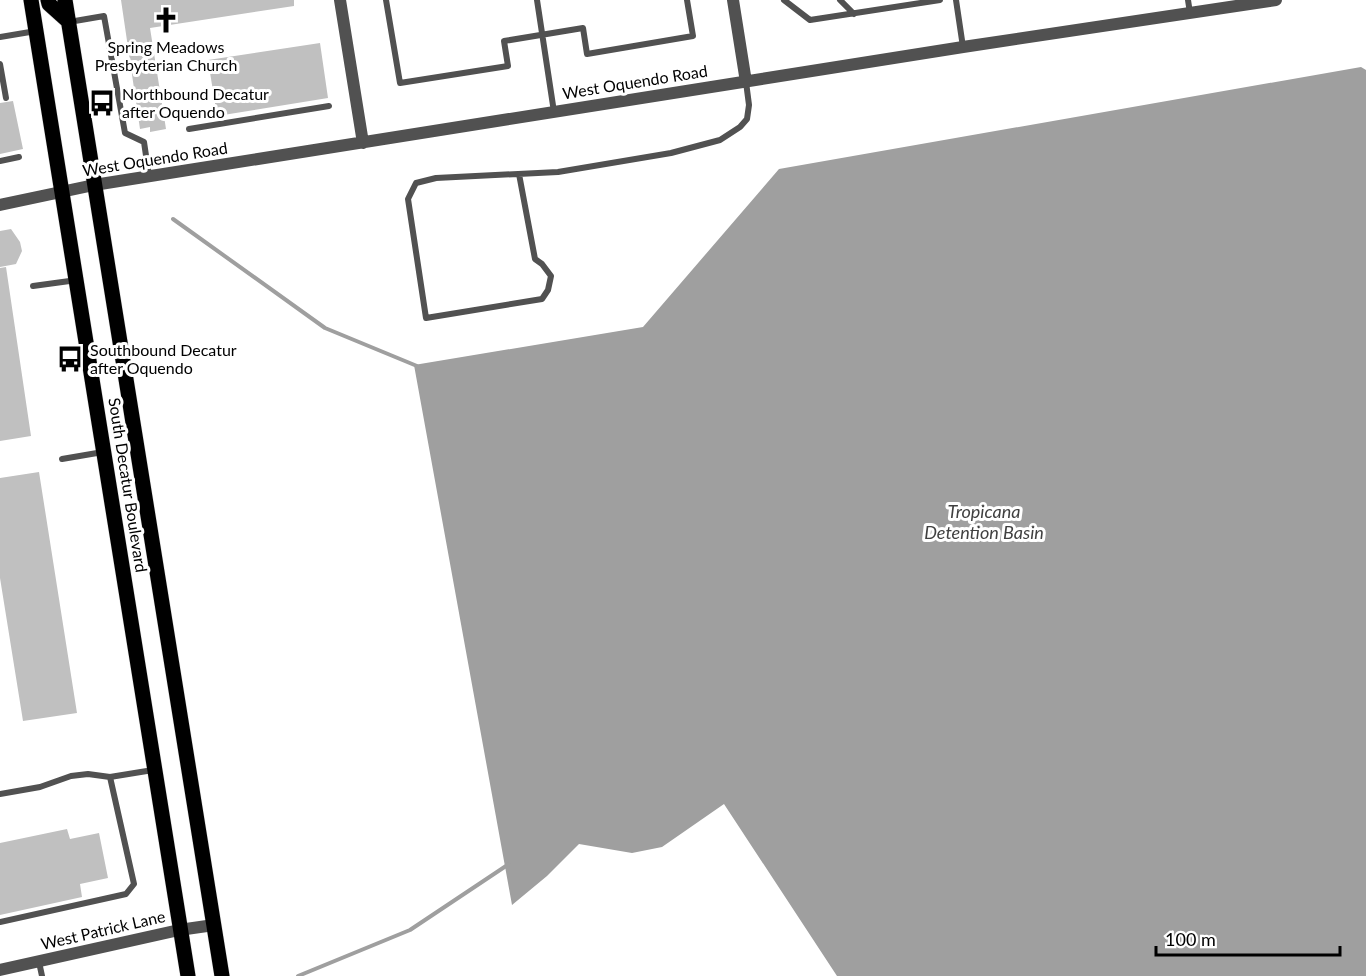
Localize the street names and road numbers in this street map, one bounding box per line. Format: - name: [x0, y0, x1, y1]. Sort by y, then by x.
- street label: West Oquendo Road: [561, 61, 709, 102]
- street label: West Oquendo Road: [81, 138, 229, 179]
- street label: South Decatur Boulevard: [105, 396, 152, 574]
- street label: West Patrick Lane: [39, 906, 167, 953]

